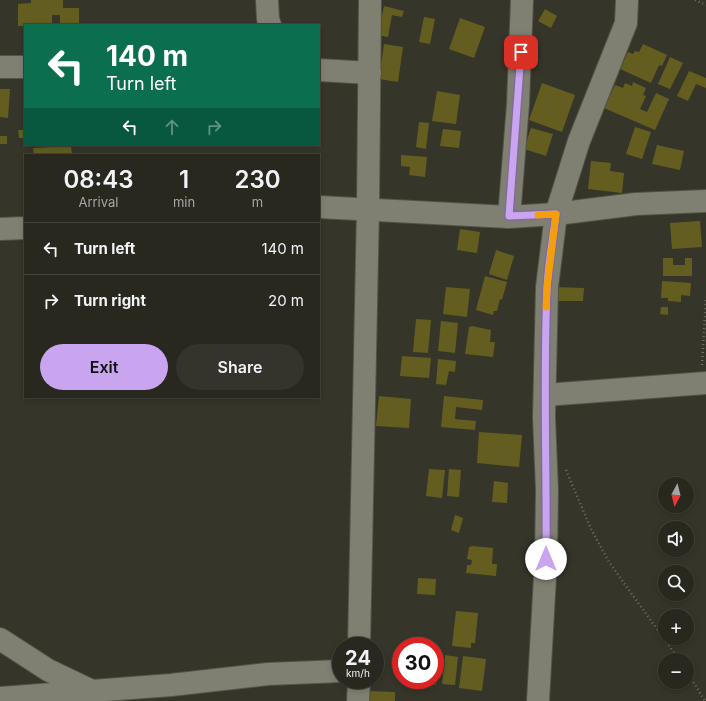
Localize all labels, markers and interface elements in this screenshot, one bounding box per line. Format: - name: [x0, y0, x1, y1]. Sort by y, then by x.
- pin: [504, 35, 538, 69]
- text: 140 m: [106, 39, 188, 73]
- icon: left: [40, 40, 92, 92]
- icon: arrive: [510, 41, 532, 63]
- text: Turn left: [106, 73, 176, 94]
- icon: left: [119, 116, 141, 138]
- icon: ahead: [161, 116, 183, 138]
- icon: right: [203, 116, 225, 138]
- text: 08:43: [63, 165, 134, 194]
- text: 1: [179, 165, 189, 194]
- text: 230: [235, 165, 281, 194]
- text: Arrival: [78, 194, 118, 210]
- text: min: [173, 194, 195, 210]
- text: m: [252, 194, 263, 210]
- icon: left: [40, 238, 62, 260]
- text: Turn left: [74, 239, 135, 258]
- text: 140 m: [261, 239, 304, 258]
- icon: right: [40, 290, 62, 312]
- text: Turn right: [74, 291, 146, 310]
- text: 20 m: [268, 291, 304, 310]
- button: Exit: [40, 344, 168, 390]
- button: Share: [176, 344, 304, 390]
- north arrow: [658, 477, 694, 513]
- map controls: [658, 477, 694, 689]
- button: sound: [658, 521, 694, 557]
- position arrow: [525, 538, 567, 580]
- button: search: [658, 565, 694, 601]
- button: +: [658, 609, 694, 645]
- speed limit sign: 30: [392, 637, 444, 689]
- text: 24: [345, 646, 371, 670]
- button: −: [658, 653, 694, 689]
- text: km/h: [346, 667, 370, 679]

